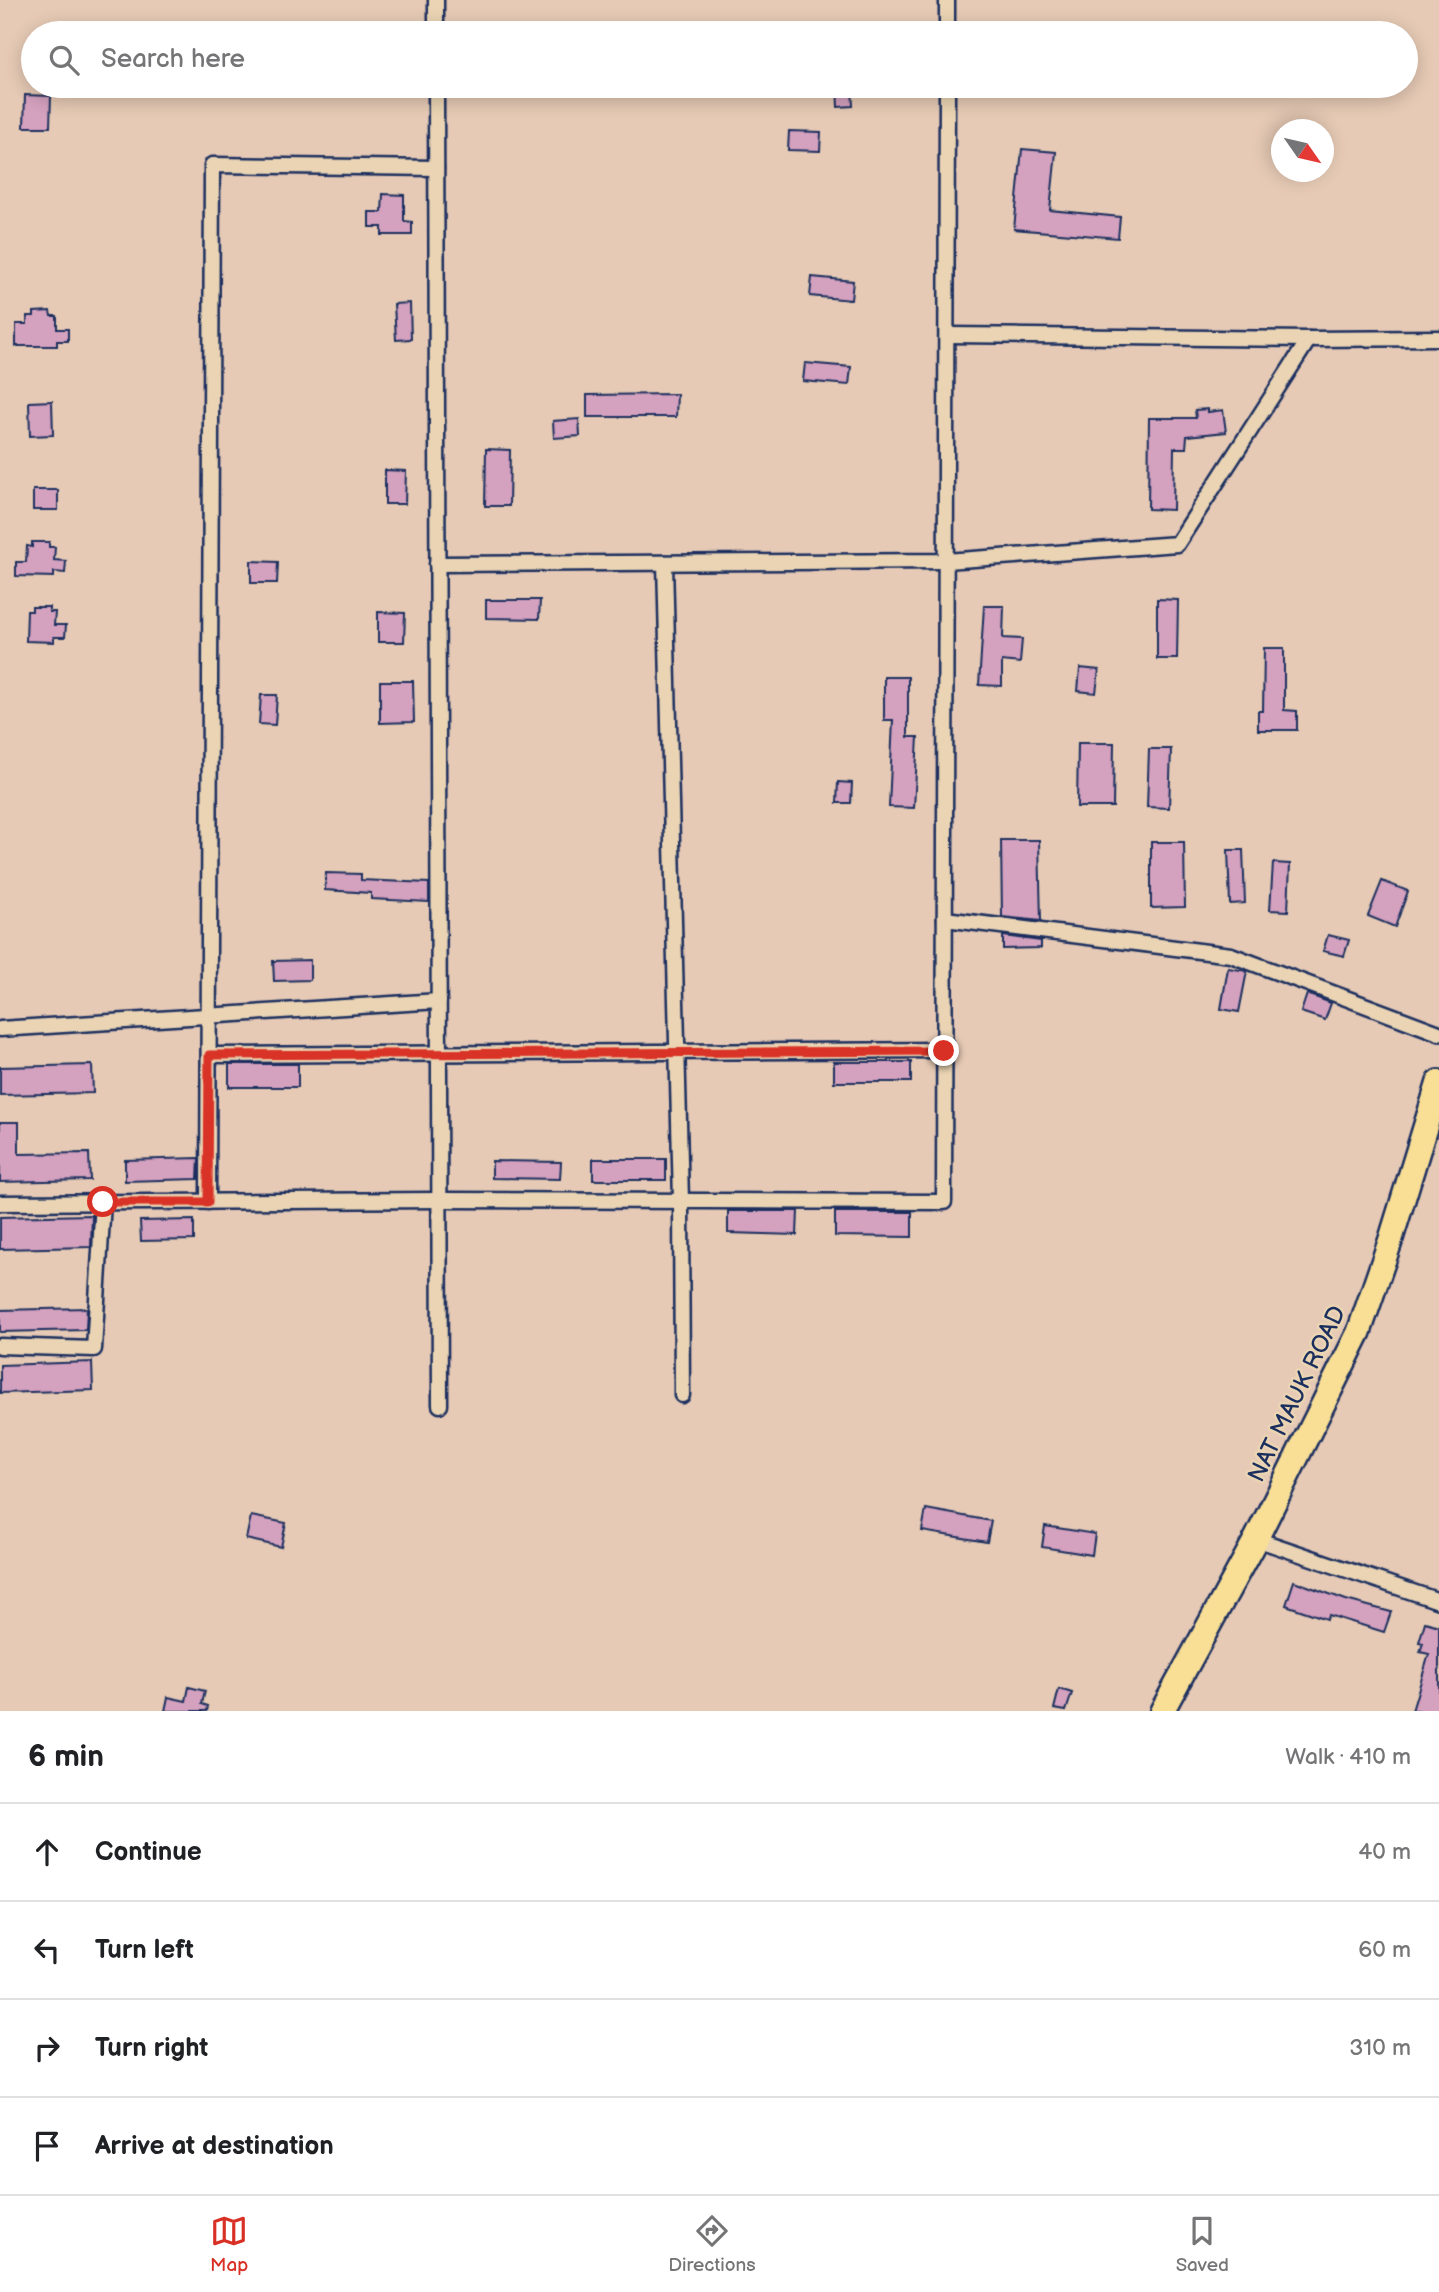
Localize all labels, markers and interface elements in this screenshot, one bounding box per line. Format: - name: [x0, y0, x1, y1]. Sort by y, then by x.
- search box: [21, 21, 1418, 98]
- icon: search: [45, 41, 83, 79]
- text: Search here: [101, 44, 245, 75]
- north arrow: [1271, 119, 1334, 182]
- route end: [928, 1035, 959, 1066]
- route start: [87, 1186, 118, 1217]
- street label: NAT MAUK ROAD: [1242, 1301, 1352, 1487]
- text: 6 min: [28, 1739, 104, 1775]
- text: Walk · 410 m: [1285, 1743, 1411, 1771]
- icon: ahead: [28, 1833, 66, 1871]
- text: Continue: [95, 1837, 202, 1868]
- text: 40 m: [1358, 1838, 1411, 1866]
- icon: left: [28, 1931, 66, 1969]
- text: Turn left: [95, 1935, 194, 1966]
- text: 60 m: [1358, 1936, 1411, 1964]
- icon: right: [28, 2029, 66, 2067]
- text: Turn right: [95, 2033, 208, 2064]
- text: 310 m: [1349, 2034, 1411, 2062]
- icon: arrive: [28, 2127, 66, 2165]
- text: Arrive at destination: [95, 2131, 334, 2162]
- tab: Map: [210, 2212, 248, 2277]
- tab: Directions: [668, 2212, 756, 2277]
- tab: Saved: [1176, 2212, 1229, 2277]

